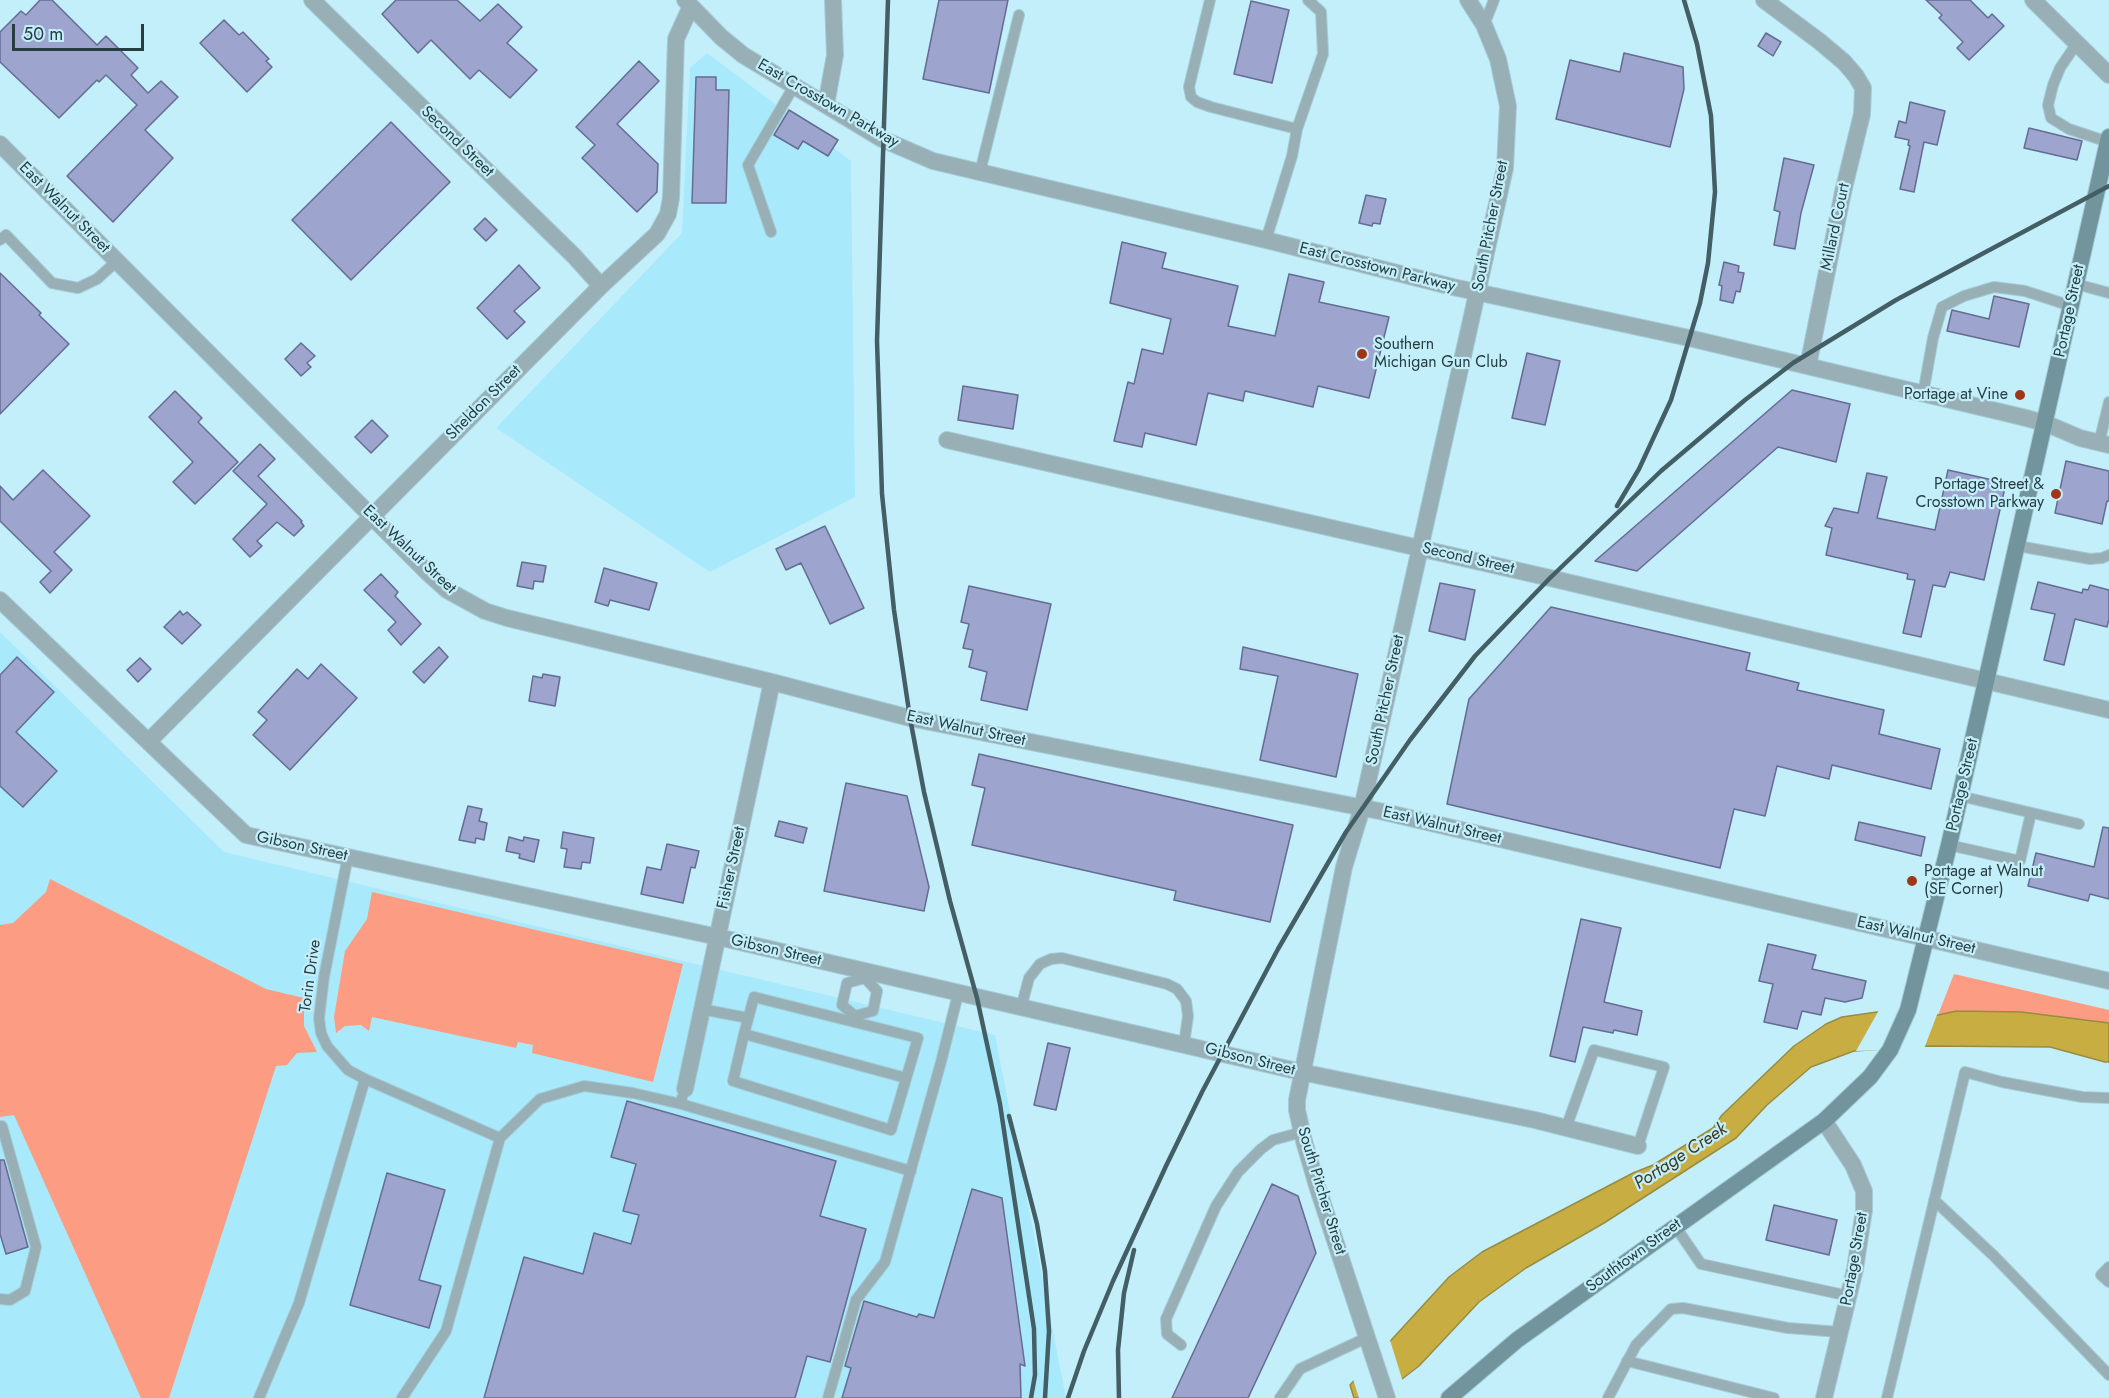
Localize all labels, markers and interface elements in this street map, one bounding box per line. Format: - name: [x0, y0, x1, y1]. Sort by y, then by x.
- scale bar: [15, 12, 147, 50]
- text: 50 m: [23, 21, 63, 47]
- street label: East Crosstown Parkway: [754, 56, 902, 152]
- street label: Second Street: [417, 102, 497, 182]
- street label: East Walnut Street: [14, 158, 114, 258]
- street label: South Pitcher Street: [1469, 159, 1513, 293]
- street label: Millard Court: [1817, 181, 1855, 273]
- street label: East Crosstown Parkway: [1297, 239, 1457, 297]
- street label: Portage Street: [2051, 263, 2089, 359]
- place label: Southern Michigan Gun Club: [1374, 335, 1508, 373]
- marker: Southern Michigan Gun Club: [1355, 347, 1369, 361]
- street label: Sheldon Street: [442, 361, 526, 445]
- place label: Portage at Vine: [1904, 385, 2008, 405]
- marker: Portage at Vine: [2013, 388, 2027, 402]
- place label: Portage Street & Crosstown Parkway: [1915, 475, 2044, 513]
- marker: Portage Street & Crosstown Parkway: [2049, 487, 2063, 501]
- street label: East Walnut Street: [358, 502, 460, 598]
- street label: Second Street: [1420, 539, 1516, 579]
- street label: South Pitcher Street: [1363, 633, 1409, 767]
- street label: East Walnut Street: [905, 707, 1027, 751]
- street label: Portage Street: [1943, 737, 1983, 833]
- street label: East Walnut Street: [1381, 803, 1503, 849]
- street label: Fisher Street: [714, 825, 750, 911]
- street label: Gibson Street: [255, 828, 349, 866]
- place label: Portage at Walnut (SE Corner): [1924, 862, 2043, 900]
- marker: Portage at Walnut (SE Corner): [1905, 874, 1919, 888]
- street label: East Walnut Street: [1855, 913, 1977, 959]
- street label: Gibson Street: [729, 931, 823, 971]
- street label: Torin Drive: [296, 939, 326, 1013]
- street label: Gibson Street: [1203, 1040, 1297, 1080]
- water label: Portage Creek: [1630, 1119, 1732, 1195]
- street label: South Pitcher Street: [1292, 1125, 1350, 1257]
- street label: Portage Street: [1837, 1211, 1873, 1307]
- street label: Southtown Street: [1583, 1215, 1685, 1297]

